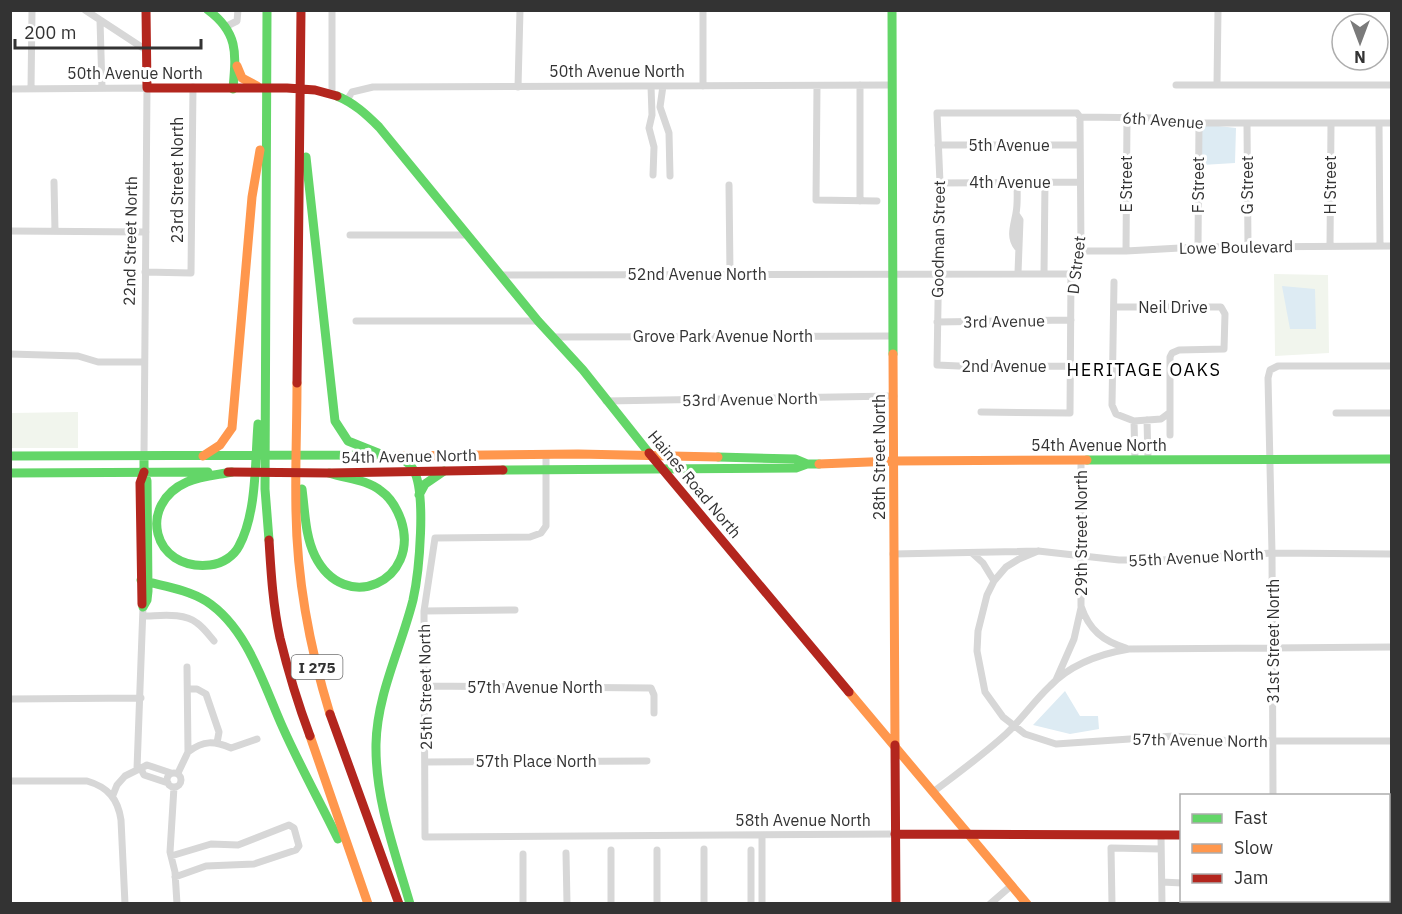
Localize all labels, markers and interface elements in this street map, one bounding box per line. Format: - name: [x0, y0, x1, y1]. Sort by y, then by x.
- scale bar: [15, 12, 201, 50]
- north arrow: [1330, 12, 1390, 72]
- text: 200 m: [24, 21, 76, 44]
- text: N: [1354, 47, 1366, 67]
- street label: 50th Avenue North: [549, 61, 685, 81]
- street label: 50th Avenue North: [67, 63, 203, 83]
- street label: 6th Avenue: [1122, 107, 1205, 133]
- street label: 23rd Street North: [167, 117, 187, 243]
- street label: 5th Avenue: [968, 135, 1050, 155]
- street label: E Street: [1116, 156, 1136, 213]
- street label: G Street: [1237, 156, 1257, 214]
- street label: H Street: [1320, 156, 1340, 214]
- street label: F Street: [1188, 157, 1208, 213]
- street label: 4th Avenue: [969, 172, 1051, 192]
- street label: 22nd Street North: [119, 176, 141, 306]
- street label: Goodman Street: [927, 180, 949, 298]
- street label: D Street: [1063, 235, 1089, 295]
- street label: Lowe Boulevard: [1179, 236, 1293, 258]
- street label: 52nd Avenue North: [627, 264, 767, 284]
- street label: Neil Drive: [1138, 297, 1208, 317]
- street label: 3rd Avenue: [963, 310, 1045, 332]
- street label: Grove Park Avenue North: [633, 326, 813, 346]
- street label: 2nd Avenue: [961, 356, 1047, 376]
- district label: HERITAGE OAKS: [1067, 358, 1221, 381]
- street label: 53rd Avenue North: [682, 388, 818, 410]
- street label: 28th Street North: [869, 394, 889, 520]
- street label: Haines Road North: [644, 426, 746, 542]
- street label: 54th Avenue North: [1031, 435, 1167, 455]
- street label: 54th Avenue North: [341, 445, 477, 467]
- street label: 29th Street North: [1071, 470, 1091, 596]
- street label: 55th Avenue North: [1128, 543, 1264, 571]
- street label: 31st Street North: [1263, 579, 1283, 703]
- street label: 25th Street North: [414, 624, 436, 750]
- road number: I 275: [292, 655, 342, 679]
- street label: 57th Avenue North: [467, 677, 603, 697]
- street label: 57th Avenue North: [1132, 729, 1268, 751]
- street label: 57th Place North: [475, 751, 597, 771]
- legend: [1180, 794, 1390, 902]
- text: Fast: [1234, 806, 1268, 829]
- street label: 58th Avenue North: [735, 810, 871, 830]
- text: Slow: [1234, 836, 1273, 859]
- text: Jam: [1234, 866, 1269, 889]

